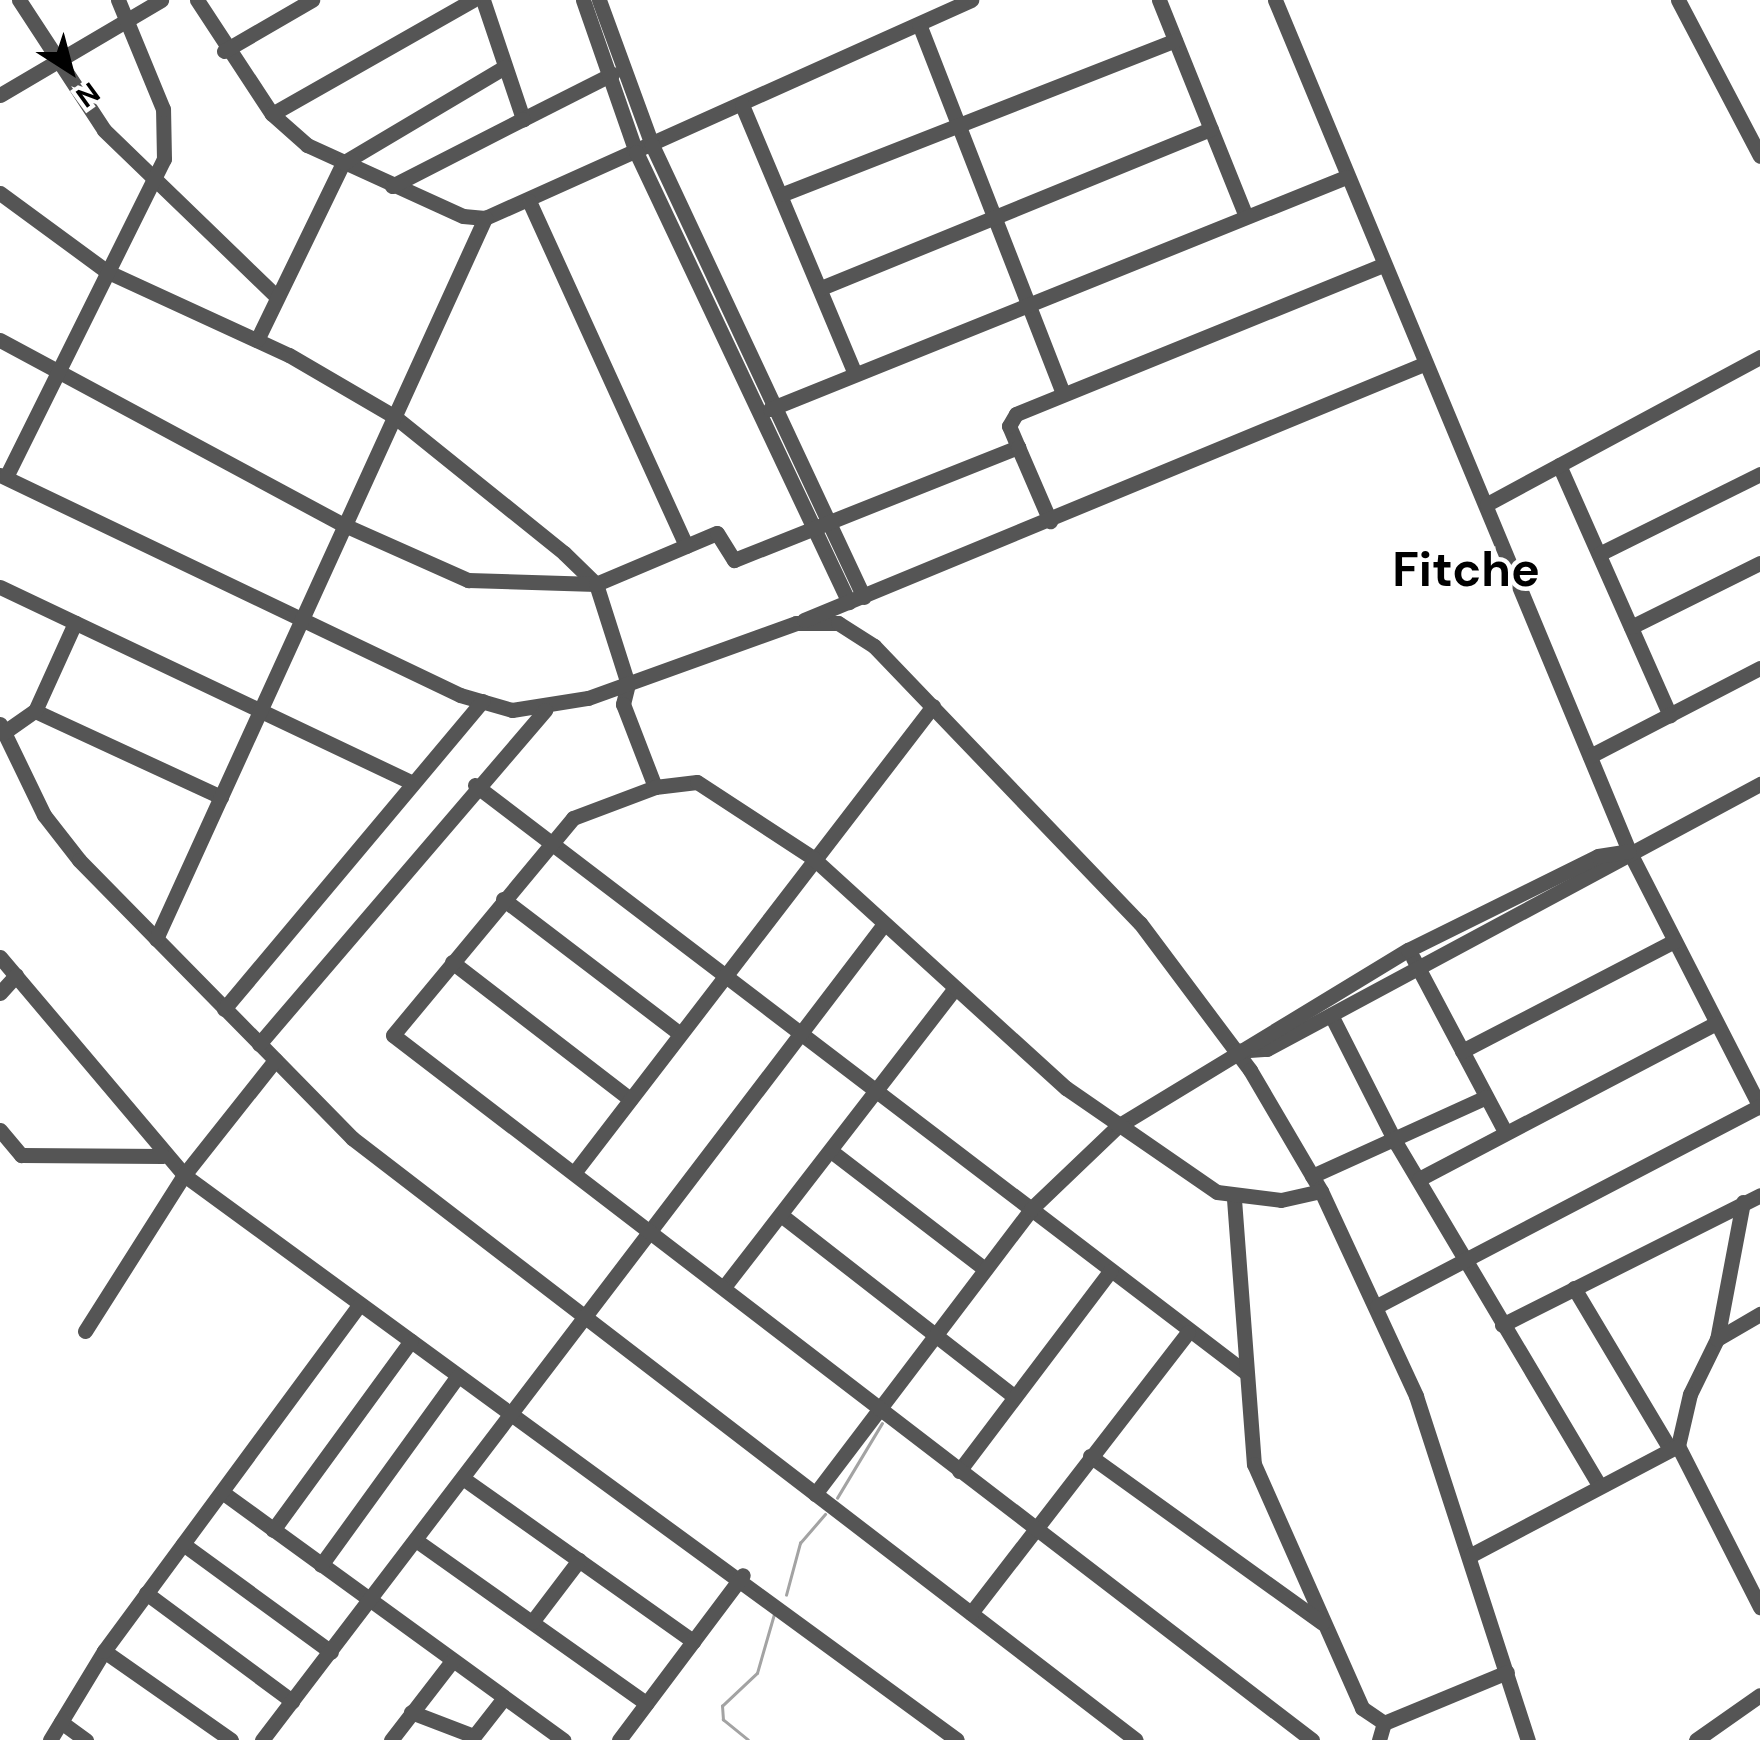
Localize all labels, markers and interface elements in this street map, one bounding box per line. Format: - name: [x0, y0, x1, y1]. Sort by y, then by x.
- north arrow: [20, 20, 120, 120]
- text: N: [69, 74, 107, 116]
- district label: Fitche: [1392, 541, 1540, 599]

